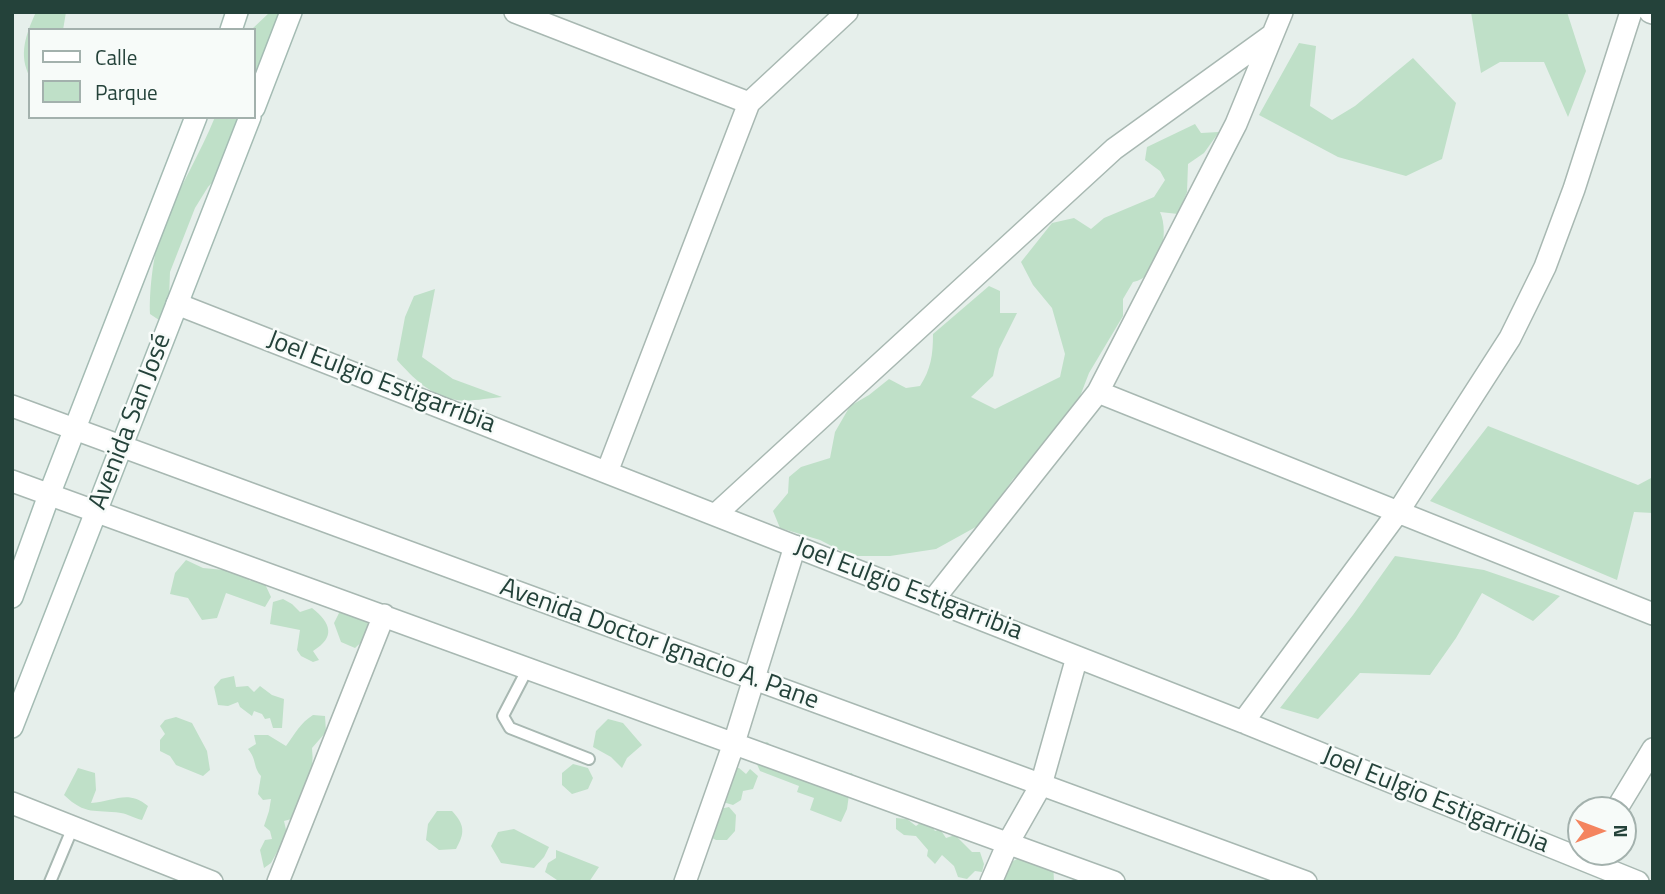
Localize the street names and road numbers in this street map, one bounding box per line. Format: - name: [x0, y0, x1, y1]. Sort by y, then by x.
- street label: Joel Eulgio Estigarribia: [262, 325, 500, 441]
- street label: Avenida San José: [83, 330, 179, 514]
- street label: Joel Eulgio Estigarribia: [789, 532, 1027, 648]
- street label: Avenida Doctor Ignacio A. Pane: [495, 573, 823, 717]
- street label: Joel Eulgio Estigarribia: [1317, 741, 1553, 861]

